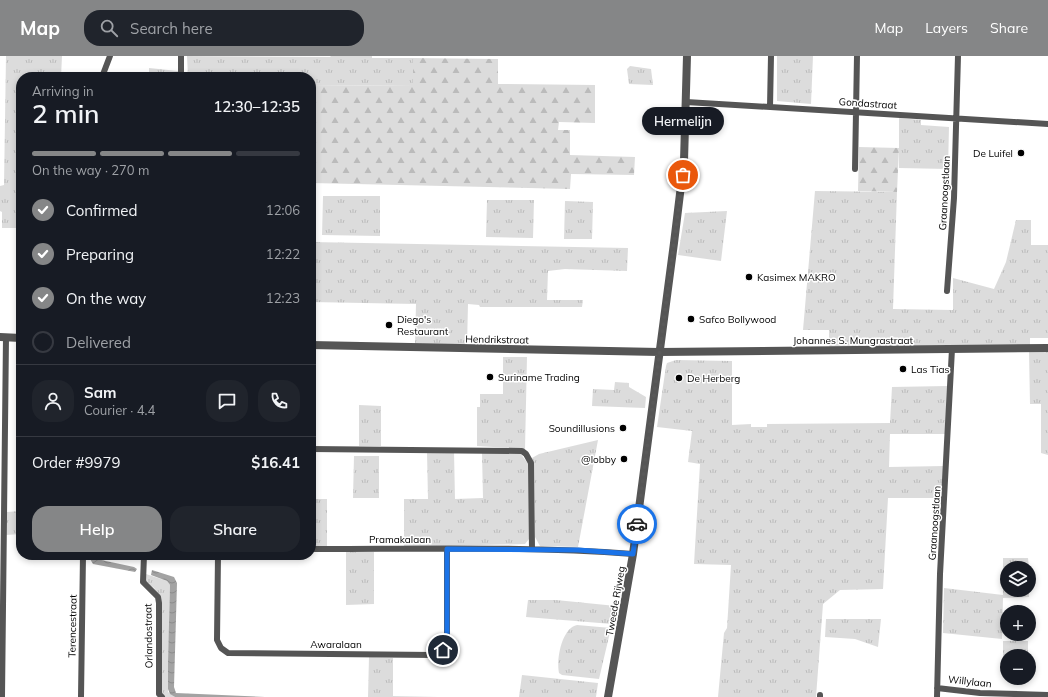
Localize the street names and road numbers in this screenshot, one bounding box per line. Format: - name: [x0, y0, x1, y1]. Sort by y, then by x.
- street label: Gondastraat: [838, 95, 898, 112]
- street label: Graanoogstlaan: [936, 155, 953, 231]
- street label: Hendrikstraat: [465, 332, 529, 347]
- street label: Johannes S. Mungrastraat: [793, 334, 913, 347]
- street label: Graanoogstlaan: [925, 485, 944, 561]
- street label: Pramakalaan: [369, 533, 431, 546]
- street label: Tweede Rijweg: [603, 565, 628, 637]
- street label: Terencestraat: [65, 594, 80, 658]
- street label: Orlandostraat: [141, 603, 156, 668]
- street label: Awaralaan: [310, 638, 362, 651]
- street label: Willylaan: [947, 673, 993, 690]

